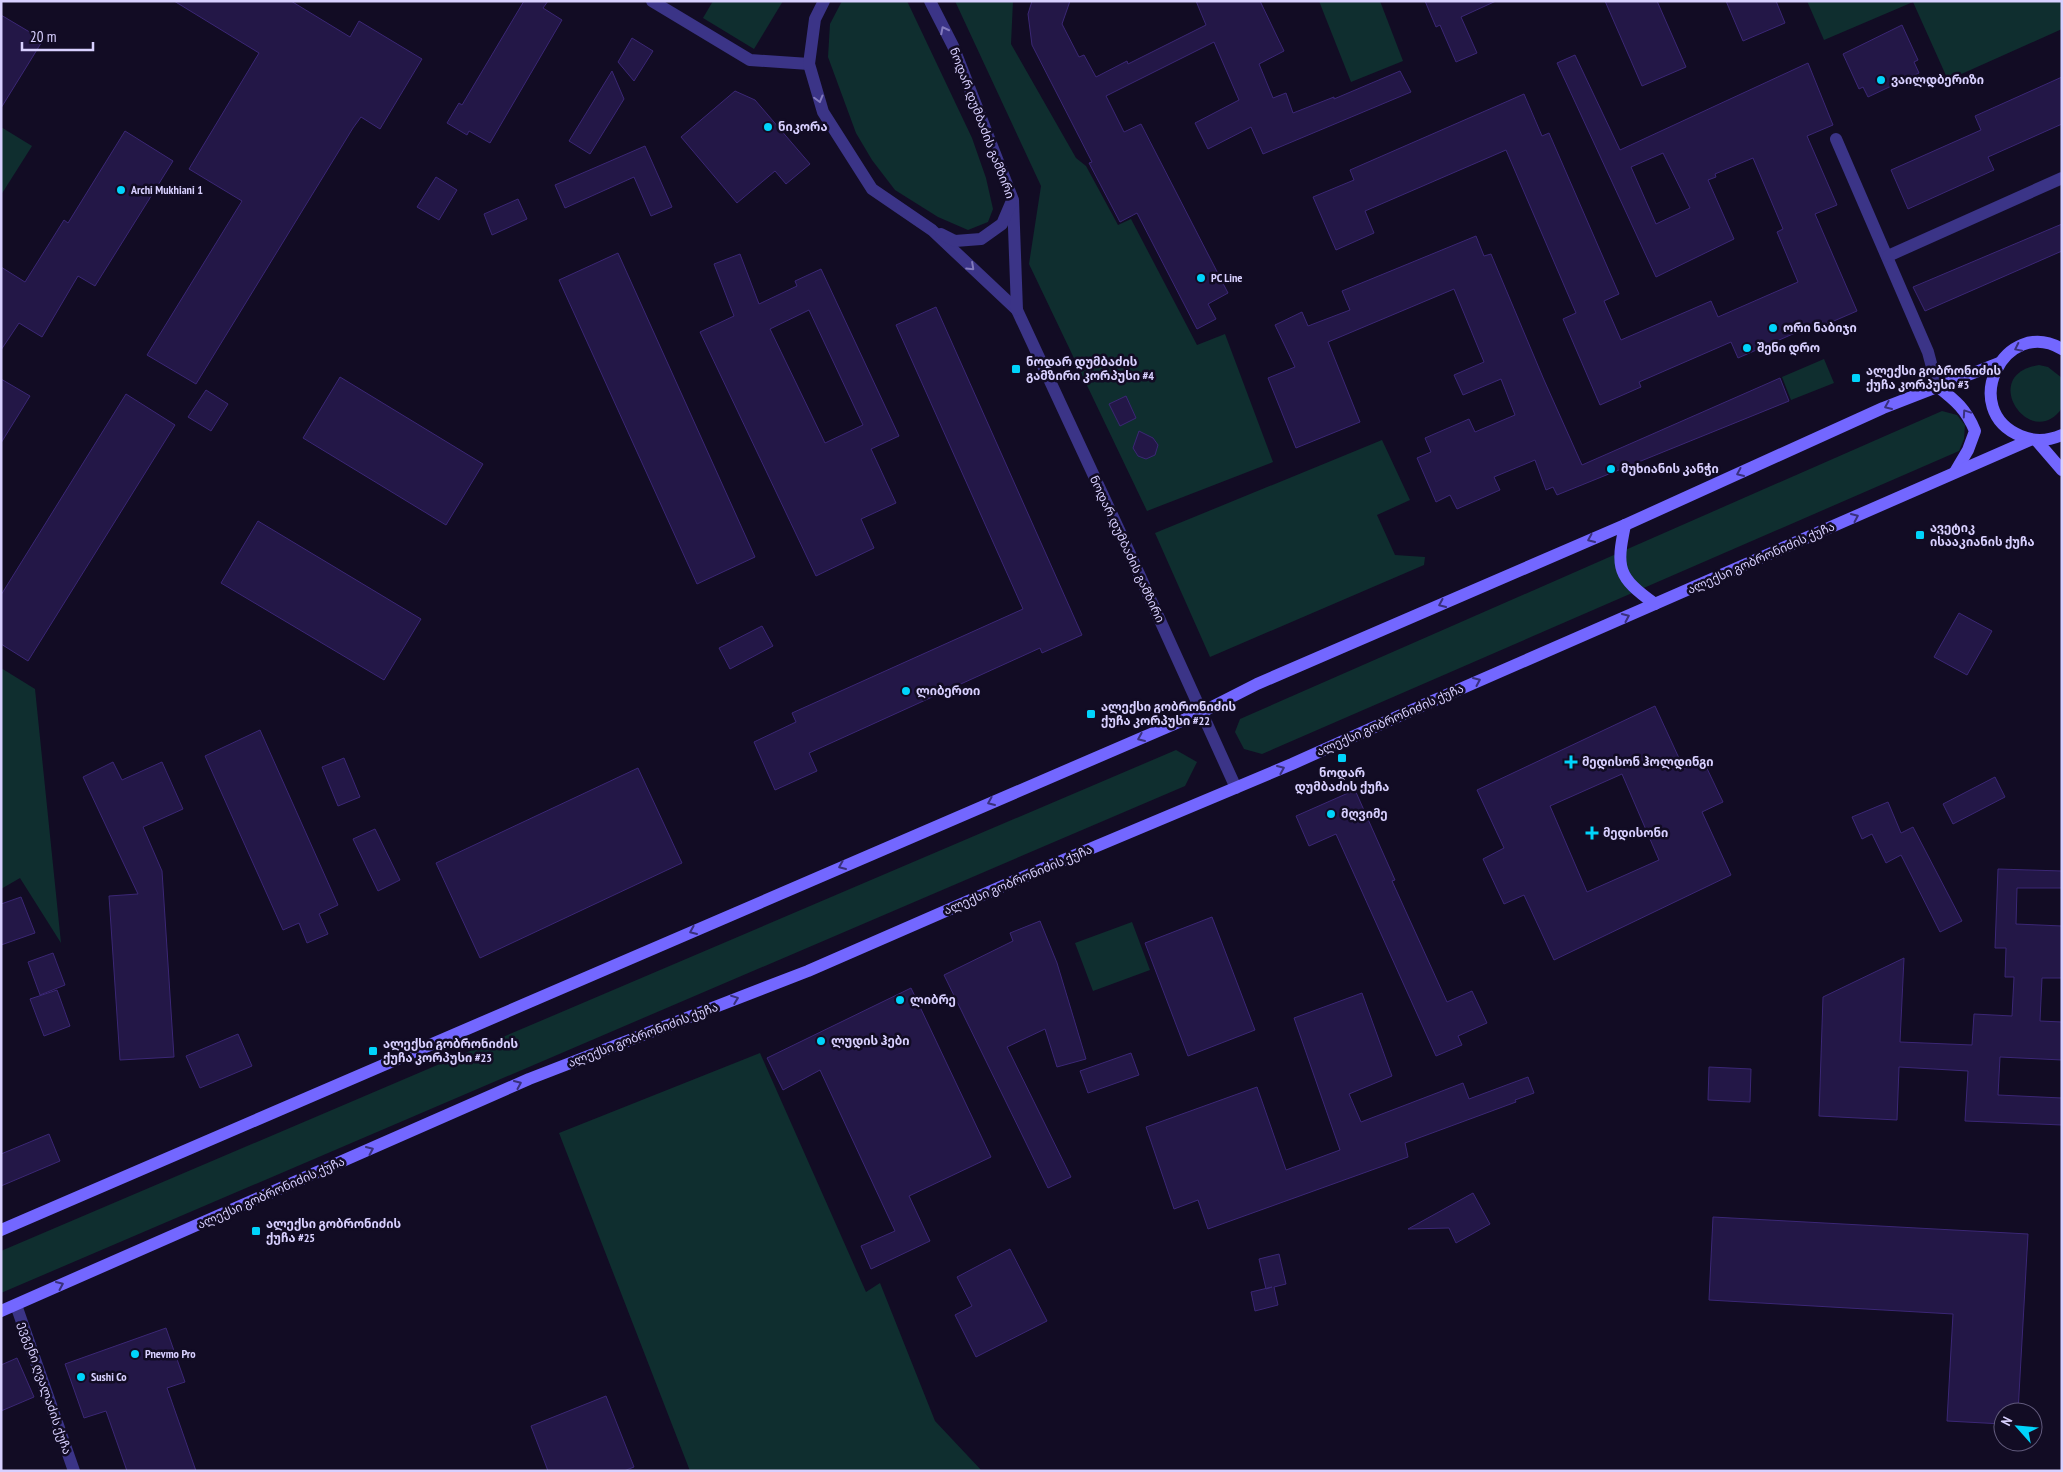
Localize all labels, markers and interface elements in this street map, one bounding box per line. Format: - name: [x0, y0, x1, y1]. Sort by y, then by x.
- scale bar: [22, 20, 94, 52]
- one-way arrow: [940, 26, 950, 35]
- text: 20 m: [30, 27, 56, 46]
- street label: ნოდარ დუმბაძის გამზირი: [946, 45, 1018, 201]
- place label: ვაილდბერიზი: [1891, 72, 1984, 88]
- marker: ვაილდბერიზი: [1875, 74, 1887, 86]
- one-way arrow: [813, 94, 823, 102]
- place label: ნიკორა: [778, 119, 827, 134]
- marker: ნიკორა: [762, 121, 774, 133]
- place label: Archi Mukhiani 1: [130, 182, 203, 197]
- marker: Archi Mukhiani 1: [115, 184, 127, 196]
- one-way arrow: [965, 261, 974, 270]
- place label: PC Line: [1211, 270, 1243, 285]
- marker: PC Line: [1195, 272, 1207, 284]
- place label: ორი ნაბიჯი: [1783, 320, 1857, 335]
- marker: ორი ნაბიჯი: [1767, 322, 1779, 334]
- place label: შენი დრო: [1757, 340, 1820, 356]
- marker: შენი დრო: [1741, 342, 1753, 354]
- one-way arrow: [2014, 342, 2023, 352]
- place label: ნოდარ დუმბაძის გამზირი კორპუსი #4: [1026, 354, 1154, 383]
- marker: ნოდარ დუმბაძის გამზირი კორპუსი #4: [1010, 363, 1022, 375]
- place label: ალექსი გობრონიძის ქუჩა კორპუსი #3: [1866, 363, 2001, 392]
- marker: ალექსი გობრონიძის ქუჩა კორპუსი #3: [1850, 372, 1862, 384]
- one-way arrow: [1884, 400, 1893, 411]
- one-way arrow: [1962, 409, 1972, 418]
- place label: მუხიანის კანჭი: [1621, 461, 1719, 476]
- marker: მუხიანის კანჭი: [1605, 463, 1617, 475]
- one-way arrow: [1736, 466, 1745, 477]
- street label: ნოდარ დუმბაძის გამზირი: [1086, 473, 1168, 625]
- one-way arrow: [1850, 512, 1859, 523]
- street label: ალექსი გობრონიძის ქუჩა: [1685, 518, 1837, 598]
- place label: ავეტიკ ისააკიანის ქუჩა: [1930, 520, 2034, 549]
- marker: ავეტიკ ისააკიანის ქუჩა: [1914, 529, 1926, 541]
- one-way arrow: [1587, 533, 1596, 544]
- one-way arrow: [1438, 597, 1447, 608]
- one-way arrow: [1621, 612, 1630, 623]
- one-way arrow: [1472, 677, 1481, 688]
- street label: ალექსი გობრონიძის ქუჩა: [1314, 680, 1466, 760]
- place label: ლიბერთი: [916, 683, 980, 699]
- marker: ლიბერთი: [900, 685, 912, 697]
- place label: ალექსი გობრონიძის ქუჩა კორპუსი #22: [1101, 699, 1236, 728]
- marker: ალექსი გობრონიძის ქუჩა კორპუსი #22: [1085, 708, 1097, 720]
- one-way arrow: [1137, 732, 1146, 743]
- marker: ნოდარ დუმბაძის ქუჩა: [1336, 752, 1348, 764]
- place label: მედისონ ჰოლდინგი: [1582, 754, 1713, 770]
- marker: მედისონ ჰოლდინგი: [1564, 755, 1578, 769]
- one-way arrow: [1276, 765, 1284, 775]
- place label: ნოდარ დუმბაძის ქუჩა: [1295, 765, 1389, 795]
- one-way arrow: [987, 796, 996, 807]
- place label: მღვიმე: [1341, 806, 1387, 821]
- marker: მღვიმე: [1325, 808, 1337, 820]
- place label: მედისონი: [1603, 825, 1668, 841]
- marker: მედისონი: [1585, 826, 1599, 840]
- street label: ალექსი გობრონიძის ქუჩა: [941, 841, 1095, 919]
- one-way arrow: [838, 860, 847, 871]
- one-way arrow: [689, 924, 698, 935]
- place label: ლიბრე: [910, 992, 956, 1008]
- marker: ლიბრე: [894, 994, 906, 1006]
- one-way arrow: [730, 995, 738, 1005]
- street label: ალექსი გობრონიძის ქუჩა: [566, 999, 720, 1071]
- place label: ლუდის ჰები: [831, 1033, 910, 1049]
- marker: ლუდის ჰები: [815, 1035, 827, 1047]
- place label: ალექსი გობრონიძის ქუჩა კორპუსი #23: [383, 1036, 518, 1065]
- marker: ალექსი გობრონიძის ქუჩა კორპუსი #23: [367, 1045, 379, 1057]
- one-way arrow: [513, 1080, 522, 1091]
- one-way arrow: [365, 1145, 373, 1155]
- street label: ალექსი გობრონიძის ქუჩა: [195, 1153, 347, 1233]
- place label: ალექსი გობრონიძის ქუჩა #25: [266, 1216, 401, 1245]
- marker: ალექსი გობრონიძის ქუჩა #25: [250, 1225, 262, 1237]
- one-way arrow: [55, 1281, 64, 1292]
- street label: ევგენი ღვალაძის ქუჩა: [15, 1319, 75, 1457]
- place label: Pnevmo Pro: [145, 1346, 196, 1361]
- marker: Pnevmo Pro: [129, 1348, 141, 1360]
- place label: Sushi Co: [91, 1369, 127, 1384]
- marker: Sushi Co: [75, 1371, 87, 1383]
- north arrow: [1993, 1402, 2043, 1452]
- text: N: [1997, 1414, 2016, 1429]

